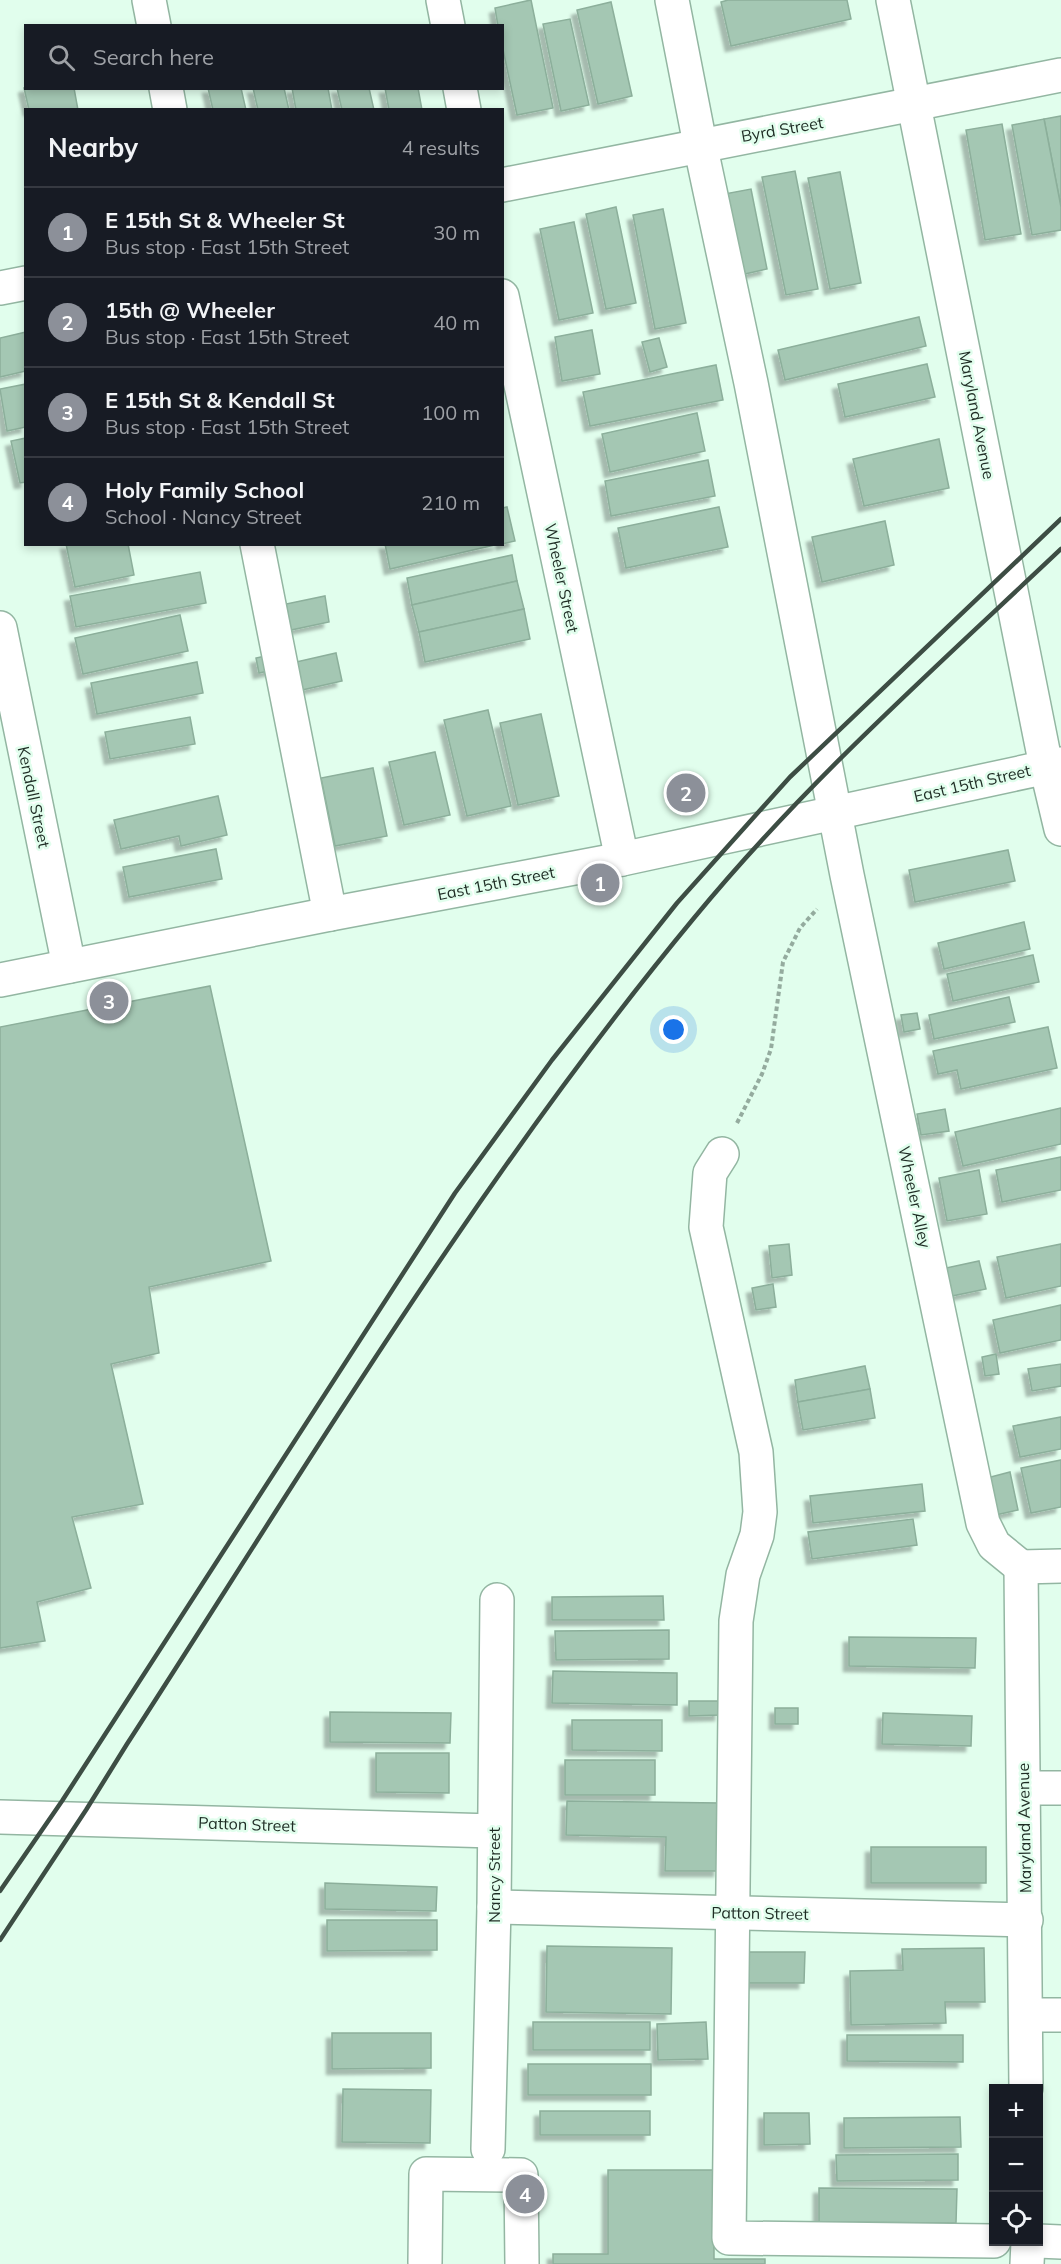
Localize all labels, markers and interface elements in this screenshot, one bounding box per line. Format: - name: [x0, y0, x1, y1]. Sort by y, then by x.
- search box: [24, 24, 504, 90]
- icon: search: [45, 41, 78, 74]
- text: Search here: [93, 43, 214, 71]
- street label: Byrd Street: [739, 112, 825, 146]
- text: Nearby: [48, 131, 138, 164]
- text: 4 results: [402, 135, 480, 160]
- text: E 15th St & Wheeler St: [105, 206, 345, 234]
- text: 1: [62, 220, 74, 245]
- text: 30 m: [433, 220, 480, 245]
- text: Bus stop · East 15th Street: [105, 234, 349, 259]
- text: 15th @ Wheeler: [105, 296, 275, 324]
- text: 2: [62, 310, 74, 335]
- text: 40 m: [433, 310, 480, 335]
- text: Bus stop · East 15th Street: [105, 324, 349, 349]
- street label: Maryland Avenue: [955, 349, 999, 481]
- text: E 15th St & Kendall St: [105, 386, 335, 414]
- text: 3: [62, 400, 74, 425]
- text: 100 m: [421, 400, 480, 425]
- text: Bus stop · East 15th Street: [105, 414, 349, 439]
- text: Holy Family School: [105, 476, 304, 504]
- text: 4: [62, 490, 74, 515]
- text: 210 m: [421, 490, 480, 515]
- text: School · Nancy Street: [105, 504, 302, 529]
- street label: Wheeler Street: [541, 521, 583, 635]
- street label: Kendall Street: [13, 744, 55, 850]
- street label: East 15th Street: [912, 760, 1033, 806]
- pin: 2: [666, 770, 706, 816]
- pin: 1: [580, 860, 620, 906]
- street label: East 15th Street: [436, 862, 557, 904]
- pin: 3: [90, 978, 128, 1024]
- your location: [659, 1015, 688, 1044]
- street label: Wheeler Alley: [894, 1144, 936, 1250]
- street label: Maryland Avenue: [1013, 1763, 1035, 1893]
- street label: Patton Street: [198, 1812, 296, 1836]
- street label: Nancy Street: [484, 1827, 504, 1923]
- street label: Patton Street: [711, 1902, 809, 1924]
- map controls: [989, 2084, 1043, 2246]
- button: +: [989, 2084, 1043, 2138]
- button: −: [989, 2138, 1043, 2192]
- pin: 4: [506, 2172, 544, 2216]
- button: locate: [989, 2192, 1043, 2246]

